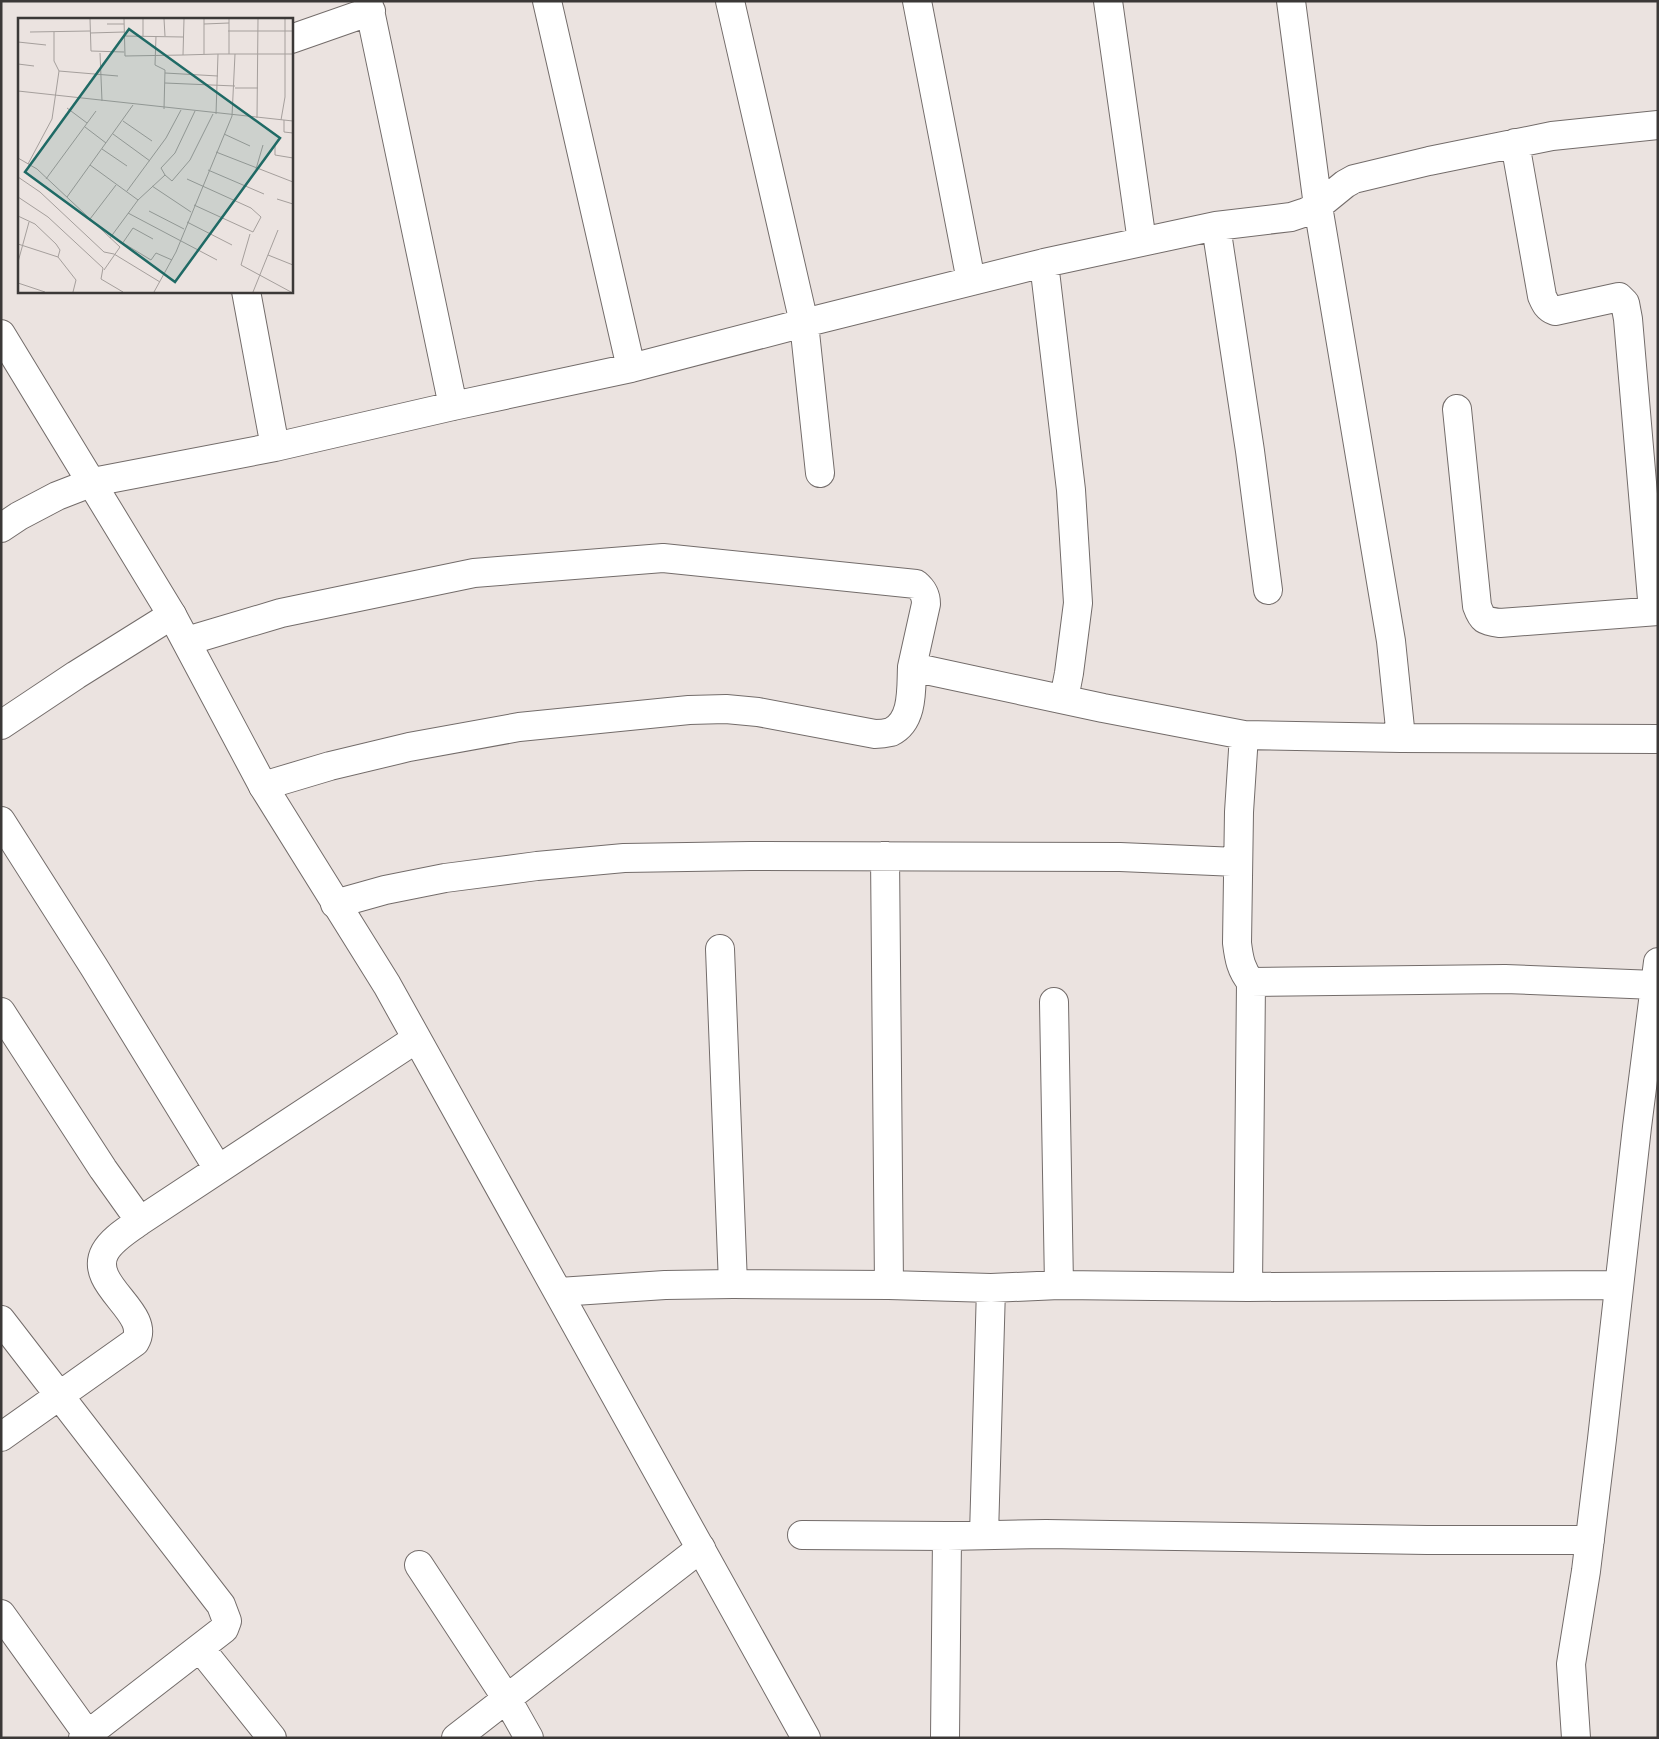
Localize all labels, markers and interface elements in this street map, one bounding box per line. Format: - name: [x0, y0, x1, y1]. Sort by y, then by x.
- inset map: [18, 18, 292, 292]

